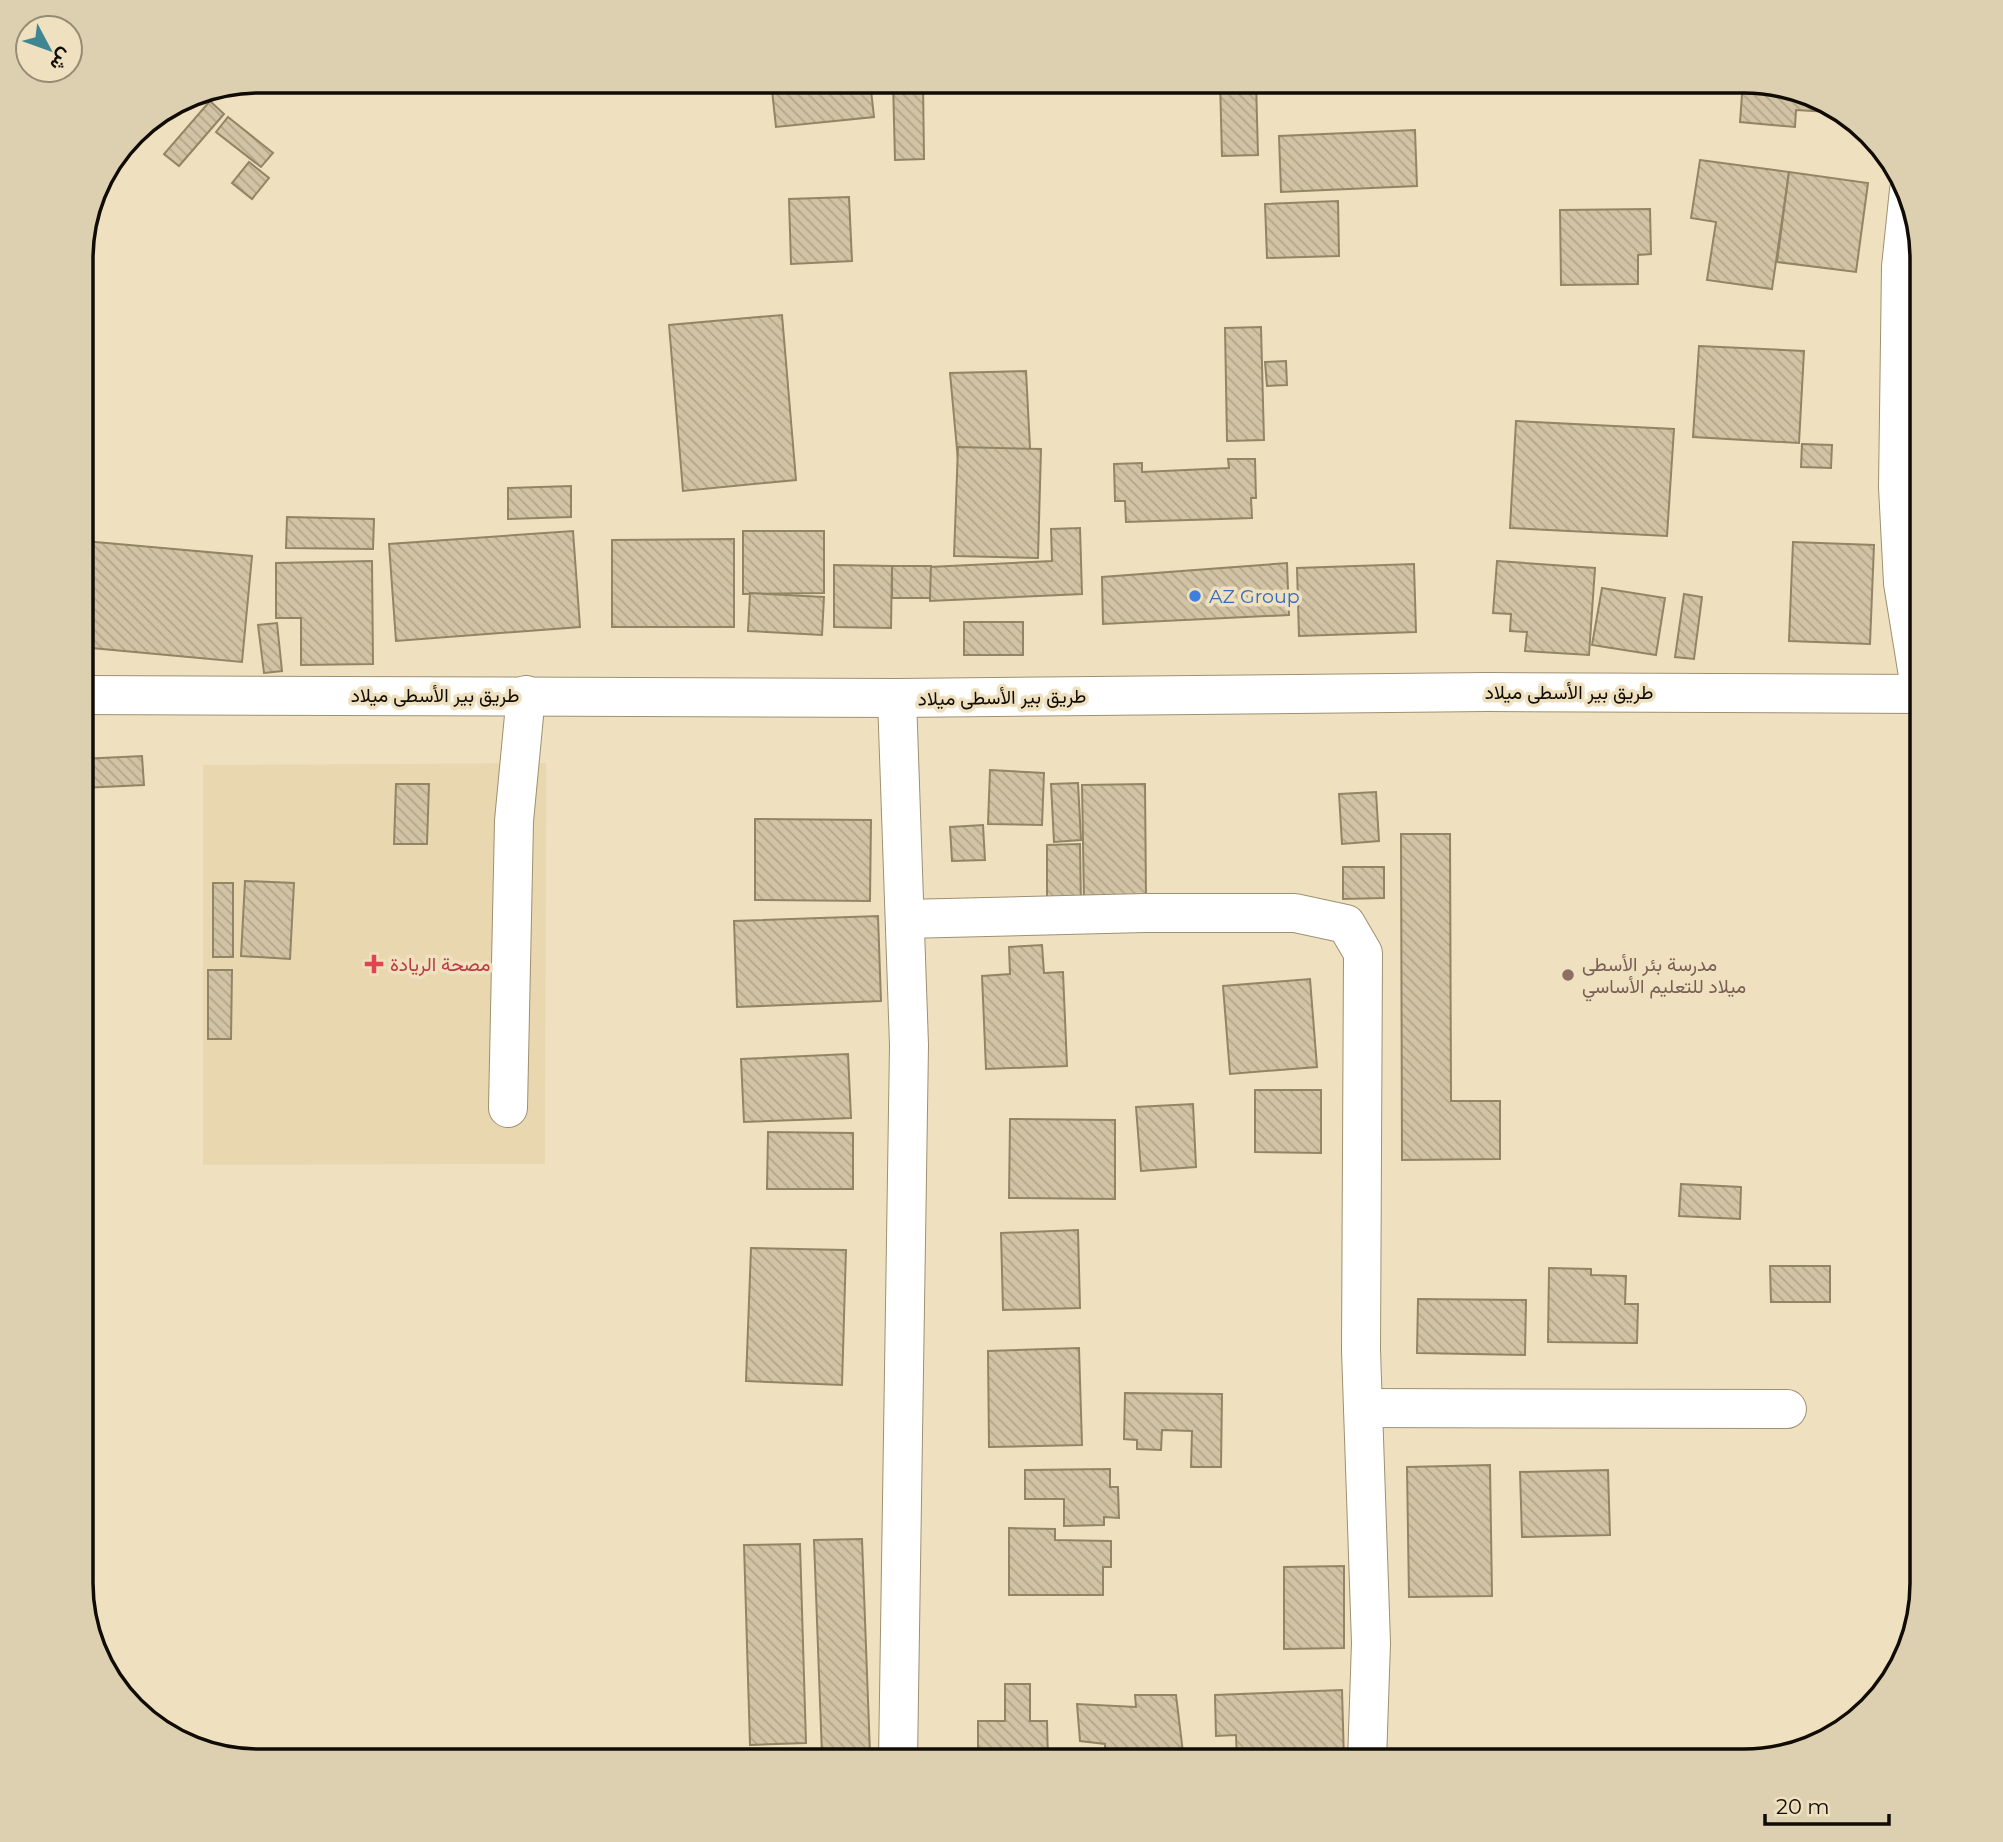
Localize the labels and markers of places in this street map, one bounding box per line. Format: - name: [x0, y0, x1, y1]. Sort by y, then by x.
- place label: AZ Group: [1209, 585, 1300, 608]
- marker: AZ Group: [1187, 588, 1203, 604]
- place label: مصحة الريادة: [390, 953, 490, 976]
- place label: مدرسة بئر الأسطى ميلاد للتعليم الأساسي: [1582, 953, 1746, 1002]
- marker: مصحة الريادة: [364, 954, 384, 974]
- marker: مدرسة بئر الأسطى ميلاد للتعليم الأساسي: [1560, 967, 1576, 983]

